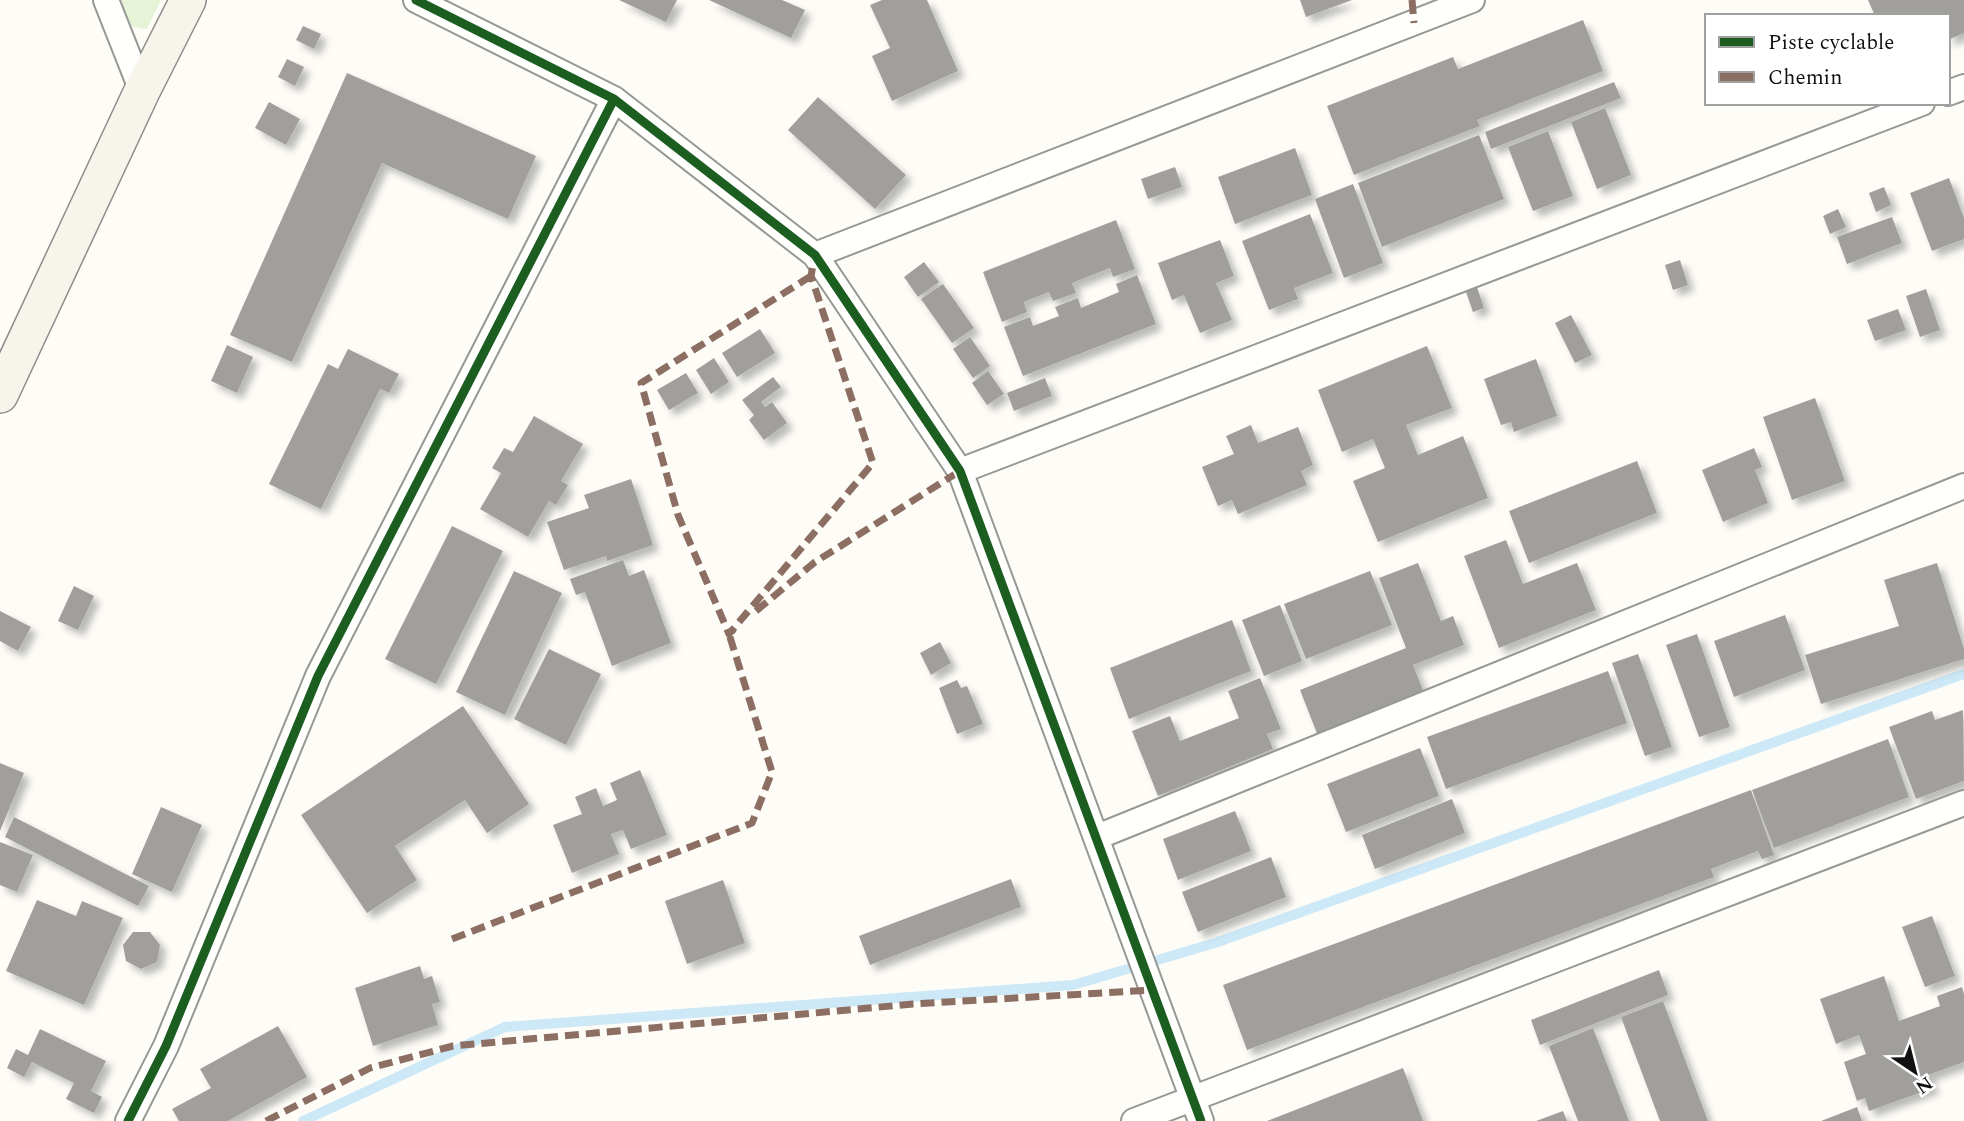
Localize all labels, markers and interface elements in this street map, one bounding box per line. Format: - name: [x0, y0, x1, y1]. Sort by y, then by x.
- legend: [1705, 14, 1950, 105]
- text: Piste cyclable: [1768, 27, 1894, 59]
- text: Chemin: [1768, 62, 1842, 94]
- north arrow: [1880, 1037, 1950, 1107]
- text: N: [1909, 1068, 1939, 1101]

